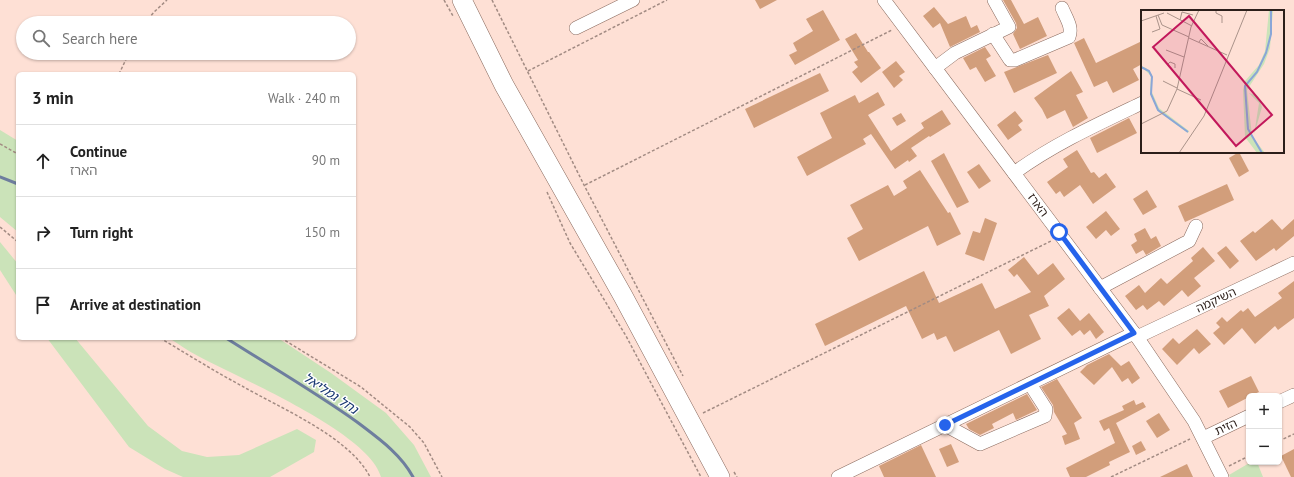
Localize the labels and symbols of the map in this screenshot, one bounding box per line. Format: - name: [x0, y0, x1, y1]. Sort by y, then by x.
- inset map: [1141, 10, 1284, 153]
- street label: הארז: [1025, 190, 1052, 219]
- route start: [1050, 223, 1068, 241]
- street label: השיקמה: [1193, 284, 1238, 315]
- water label: נחל גמליאל: [300, 369, 362, 419]
- street label: הזית: [1212, 415, 1239, 438]
- route end: [936, 416, 954, 434]

